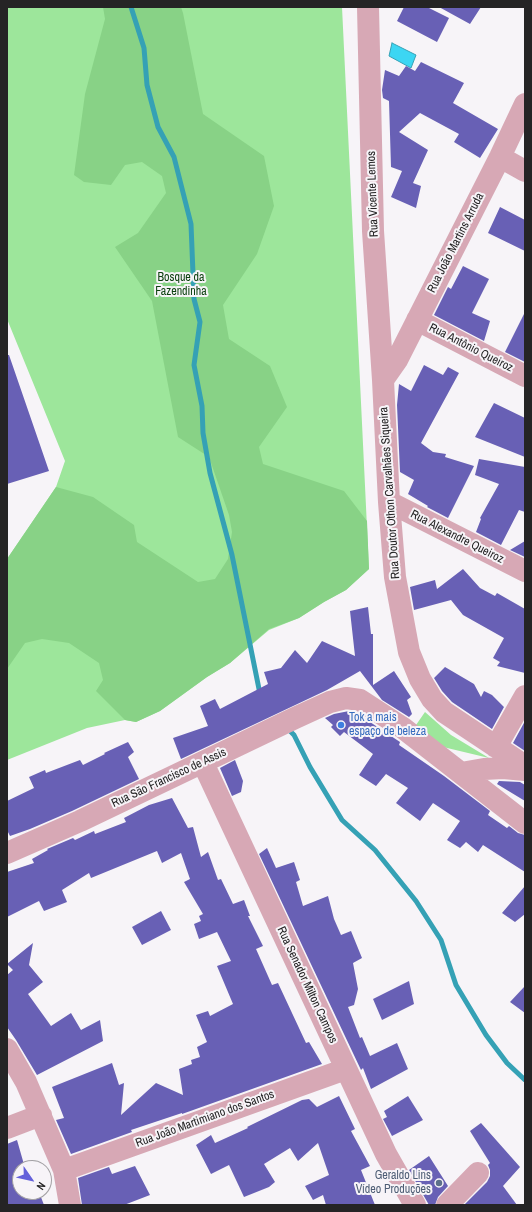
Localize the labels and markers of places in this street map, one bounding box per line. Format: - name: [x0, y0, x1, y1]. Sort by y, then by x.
- place label: Tok a mais espaço de beleza: [349, 711, 426, 739]
- marker: Tok a mais espaço de beleza: [336, 720, 346, 730]
- place label: Geraldo Lins Vídeo Produções: [356, 1169, 431, 1197]
- marker: Geraldo Lins Vídeo Produções: [434, 1178, 444, 1188]

